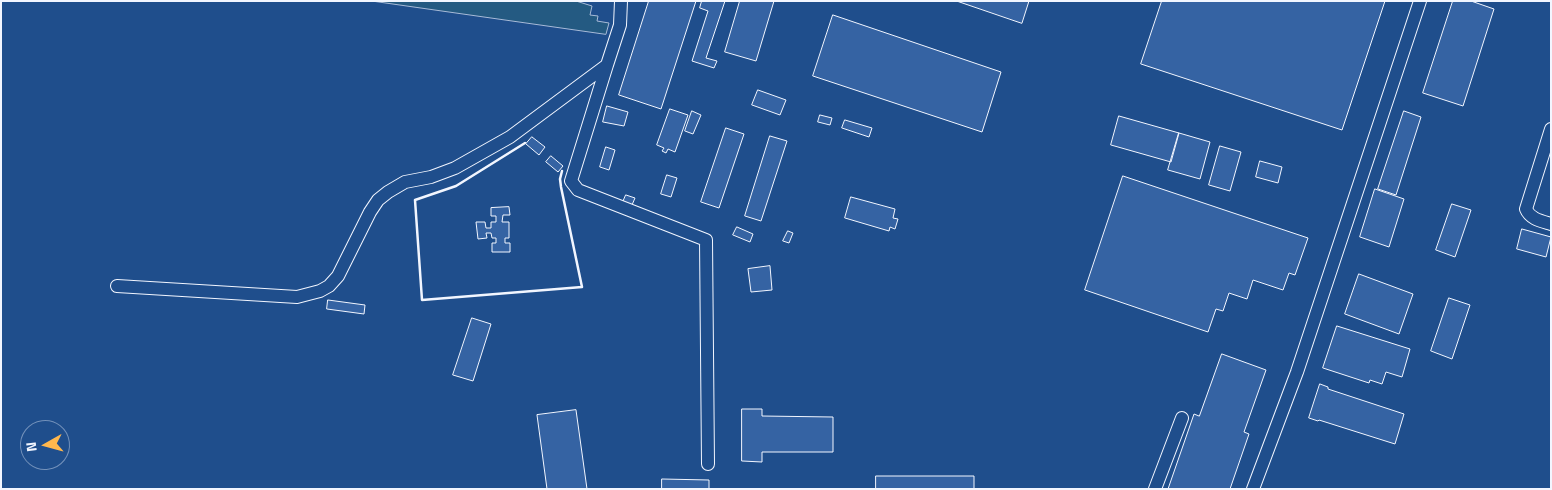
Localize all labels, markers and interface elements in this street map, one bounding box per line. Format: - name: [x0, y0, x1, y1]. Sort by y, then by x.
- north arrow: [20, 420, 70, 470]
- text: N: [20, 441, 42, 453]

